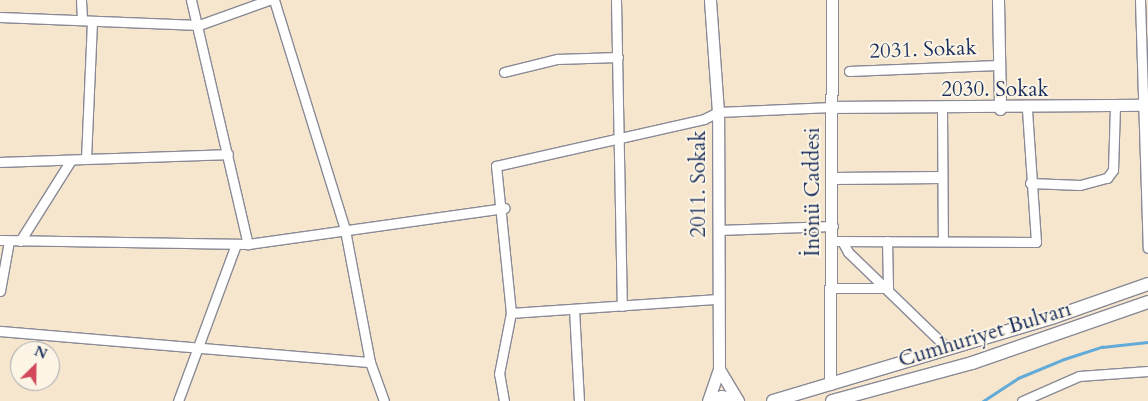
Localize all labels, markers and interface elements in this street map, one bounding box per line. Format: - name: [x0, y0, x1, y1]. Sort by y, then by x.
- street label: 2031. Sokak: [869, 36, 977, 64]
- street label: 2030. Sokak: [941, 77, 1049, 103]
- street label: İnönü Caddesi: [800, 127, 826, 257]
- street label: 2011. Sokak: [686, 130, 712, 238]
- street label: Cumhuriyet Bulvarı: [896, 297, 1074, 373]
- north arrow: [10, 341, 60, 391]
- text: N: [31, 342, 50, 364]

